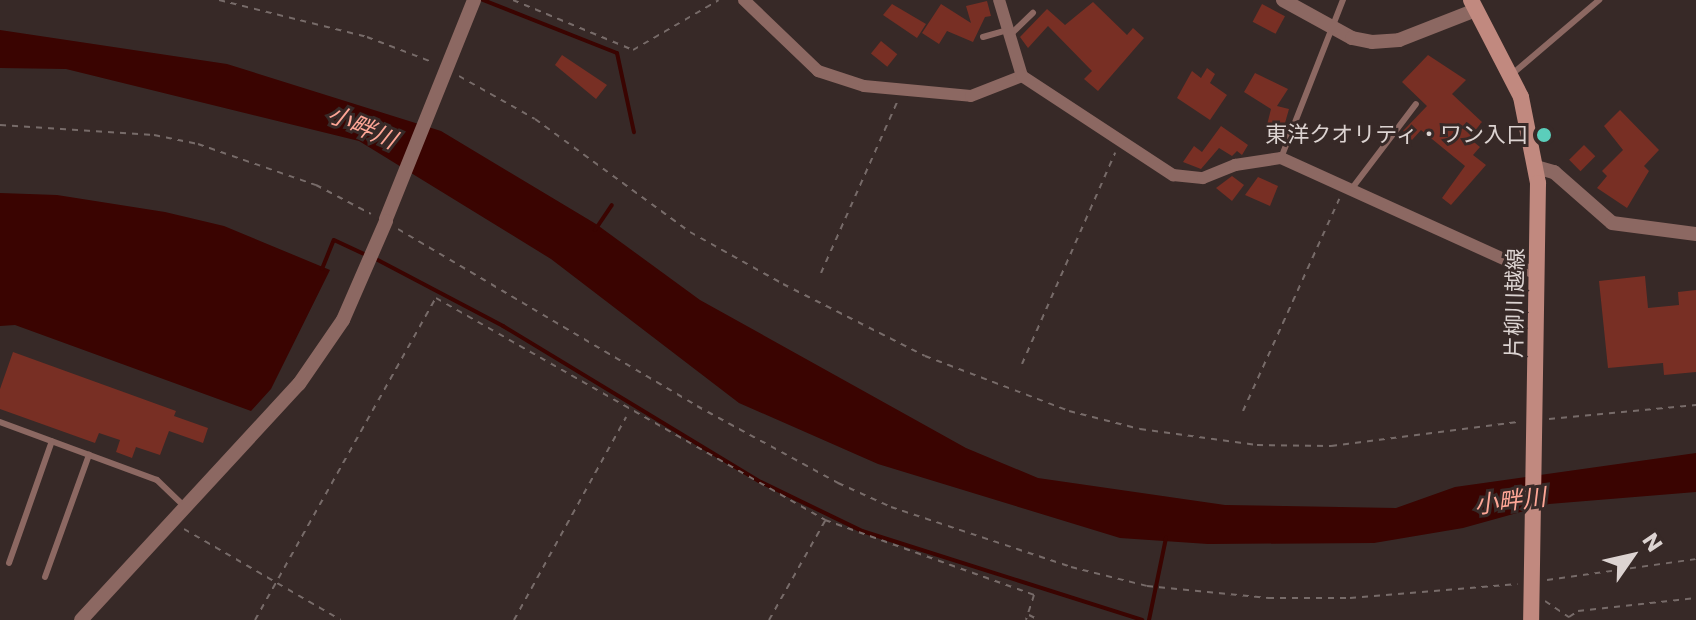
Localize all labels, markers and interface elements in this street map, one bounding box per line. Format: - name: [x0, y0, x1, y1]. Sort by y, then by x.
- water label: 小畔川: [323, 99, 401, 155]
- place label: 東洋クオリティ・ワン入口: [1264, 122, 1528, 148]
- marker: 東洋クオリティ・ワン入口: [1535, 126, 1553, 144]
- street label: 片柳川越線: [1501, 248, 1529, 358]
- water label: 小畔川: [1473, 482, 1547, 520]
- north arrow: [1592, 516, 1672, 596]
- text: N: [1635, 527, 1670, 558]

